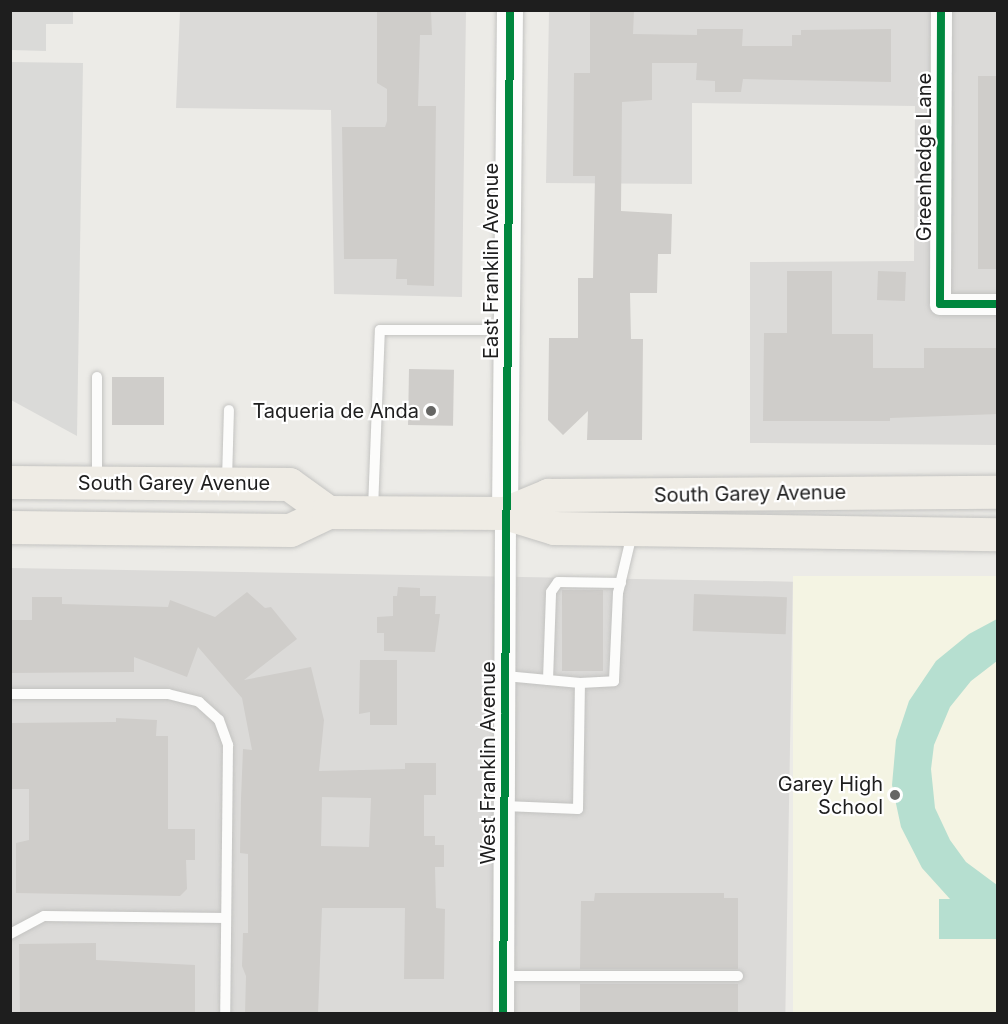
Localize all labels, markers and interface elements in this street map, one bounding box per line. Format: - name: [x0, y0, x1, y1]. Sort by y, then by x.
- street label: Greenhedge Lane: [912, 73, 936, 241]
- street label: East Franklin Avenue: [479, 163, 503, 359]
- place label: Taqueria de Anda: [252, 399, 419, 423]
- marker: Taqueria de Anda: [424, 404, 438, 418]
- street label: South Garey Avenue: [78, 471, 270, 495]
- street label: South Garey Avenue: [654, 480, 846, 508]
- street label: West Franklin Avenue: [476, 661, 500, 865]
- place label: Garey High School: [778, 772, 883, 819]
- marker: Garey High School: [888, 788, 902, 802]

